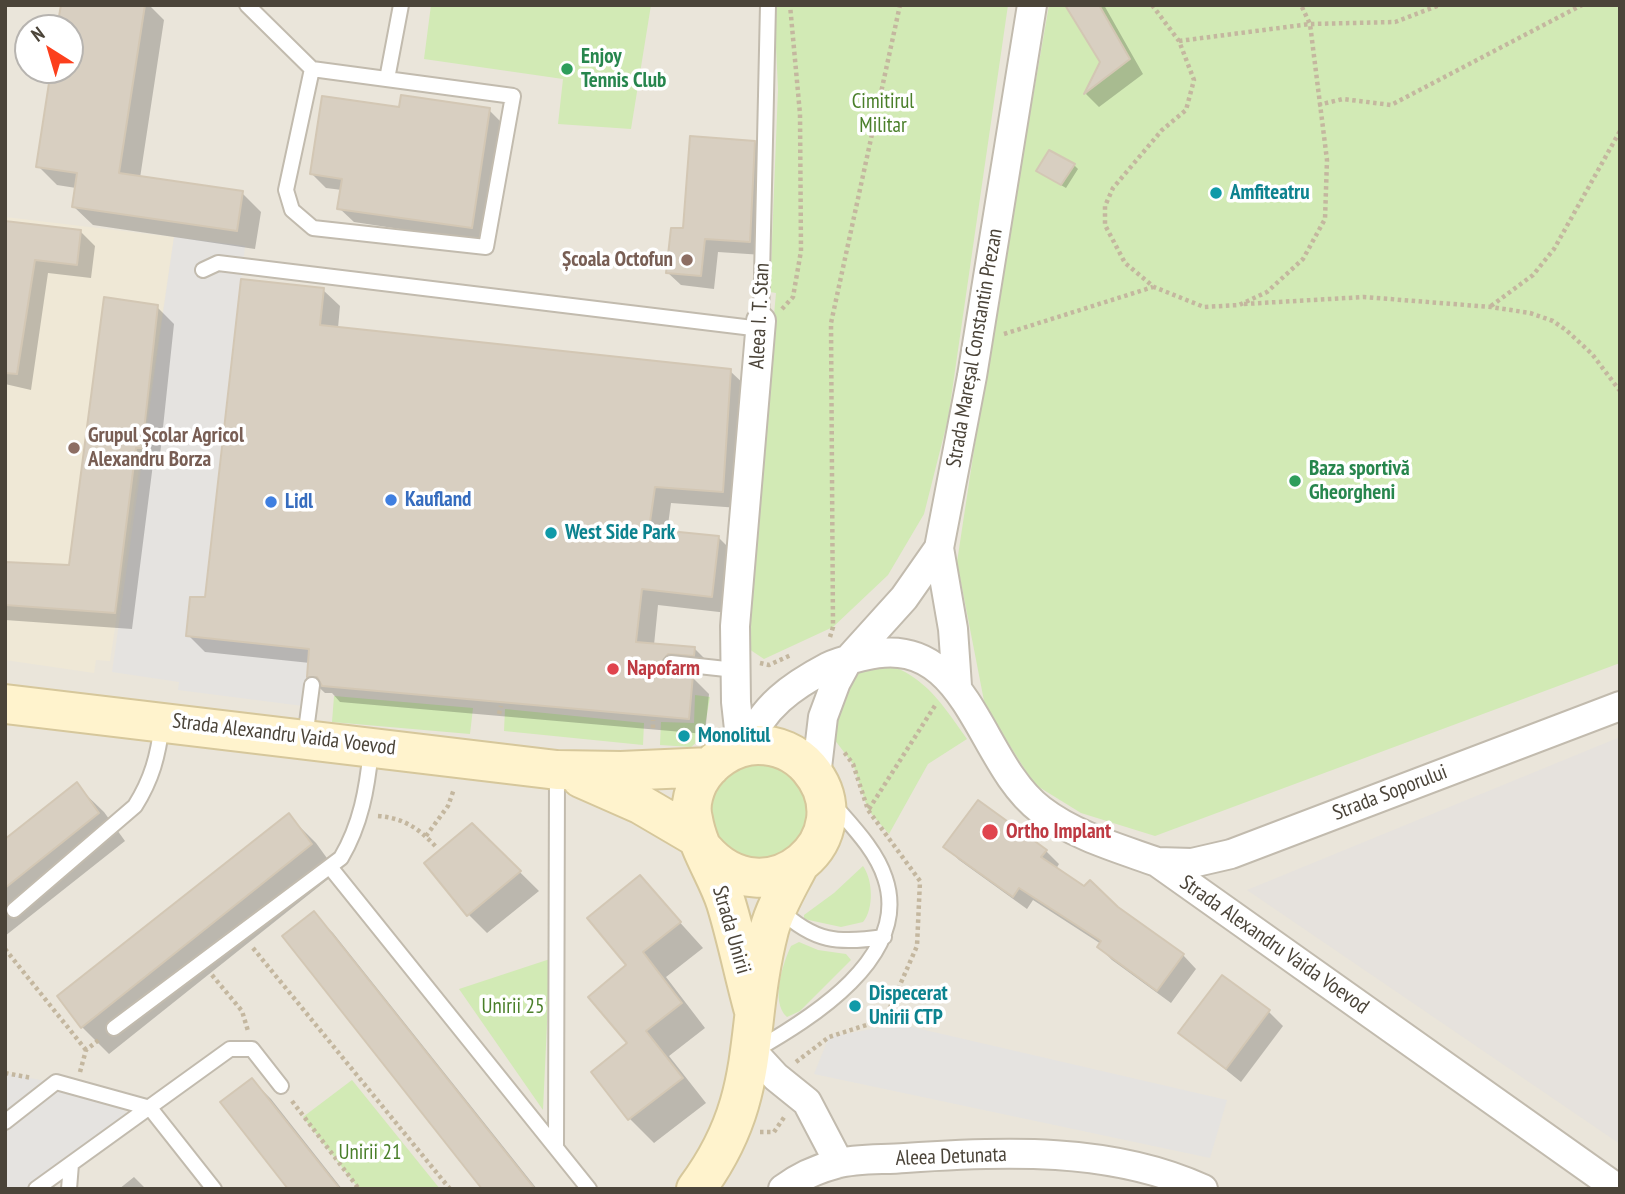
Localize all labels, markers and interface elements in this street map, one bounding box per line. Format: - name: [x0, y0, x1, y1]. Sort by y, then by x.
- north arrow: [14, 14, 84, 84]
- text: N: [26, 21, 49, 47]
- place label: Enjoy Tennis Club: [581, 44, 666, 94]
- marker: Enjoy Tennis Club: [559, 61, 575, 77]
- park label: Cimitirul Militar: [852, 89, 914, 139]
- place label: Amfiteatru: [1230, 180, 1310, 206]
- marker: Amfiteatru: [1208, 185, 1224, 201]
- street label: Strada Mareșal Constantin Prezan: [942, 227, 1008, 469]
- place label: Școala Octofun: [562, 247, 673, 273]
- marker: Școala Octofun: [679, 252, 695, 268]
- street label: Aleea I. T. Stan: [745, 262, 775, 370]
- place label: Grupul Școlar Agricol Alexandru Borza: [88, 423, 244, 473]
- marker: Grupul Școlar Agricol Alexandru Borza: [66, 440, 82, 456]
- place label: Baza sportivă Gheorgheni: [1309, 456, 1410, 506]
- marker: Baza sportivă Gheorgheni: [1287, 473, 1303, 489]
- place label: Kaufland: [405, 487, 471, 513]
- place label: Lidl: [285, 489, 313, 515]
- marker: Kaufland: [383, 492, 399, 508]
- marker: Lidl: [263, 494, 279, 510]
- place label: West Side Park: [565, 520, 675, 546]
- marker: West Side Park: [543, 525, 559, 541]
- place label: Napofarm: [627, 656, 700, 682]
- marker: Napofarm: [605, 661, 621, 677]
- street label: Strada Alexandru Vaida Voevod: [171, 709, 397, 761]
- place label: Monolitul: [698, 723, 770, 749]
- marker: Monolitul: [676, 728, 692, 744]
- street label: Strada Soporului: [1329, 760, 1451, 826]
- place label: Ortho Implant: [1006, 819, 1111, 845]
- marker: Ortho Implant: [980, 822, 1000, 842]
- street label: Strada Alexandru Vaida Voevod: [1175, 870, 1373, 1020]
- street label: Strada Unirii: [706, 883, 756, 977]
- place label: Dispecerat Unirii CTP: [869, 981, 948, 1031]
- park label: Unirii 25: [482, 994, 544, 1020]
- marker: Dispecerat Unirii CTP: [847, 998, 863, 1014]
- park label: Unirii 21: [339, 1140, 401, 1166]
- street label: Aleea Detunata: [895, 1142, 1007, 1172]

